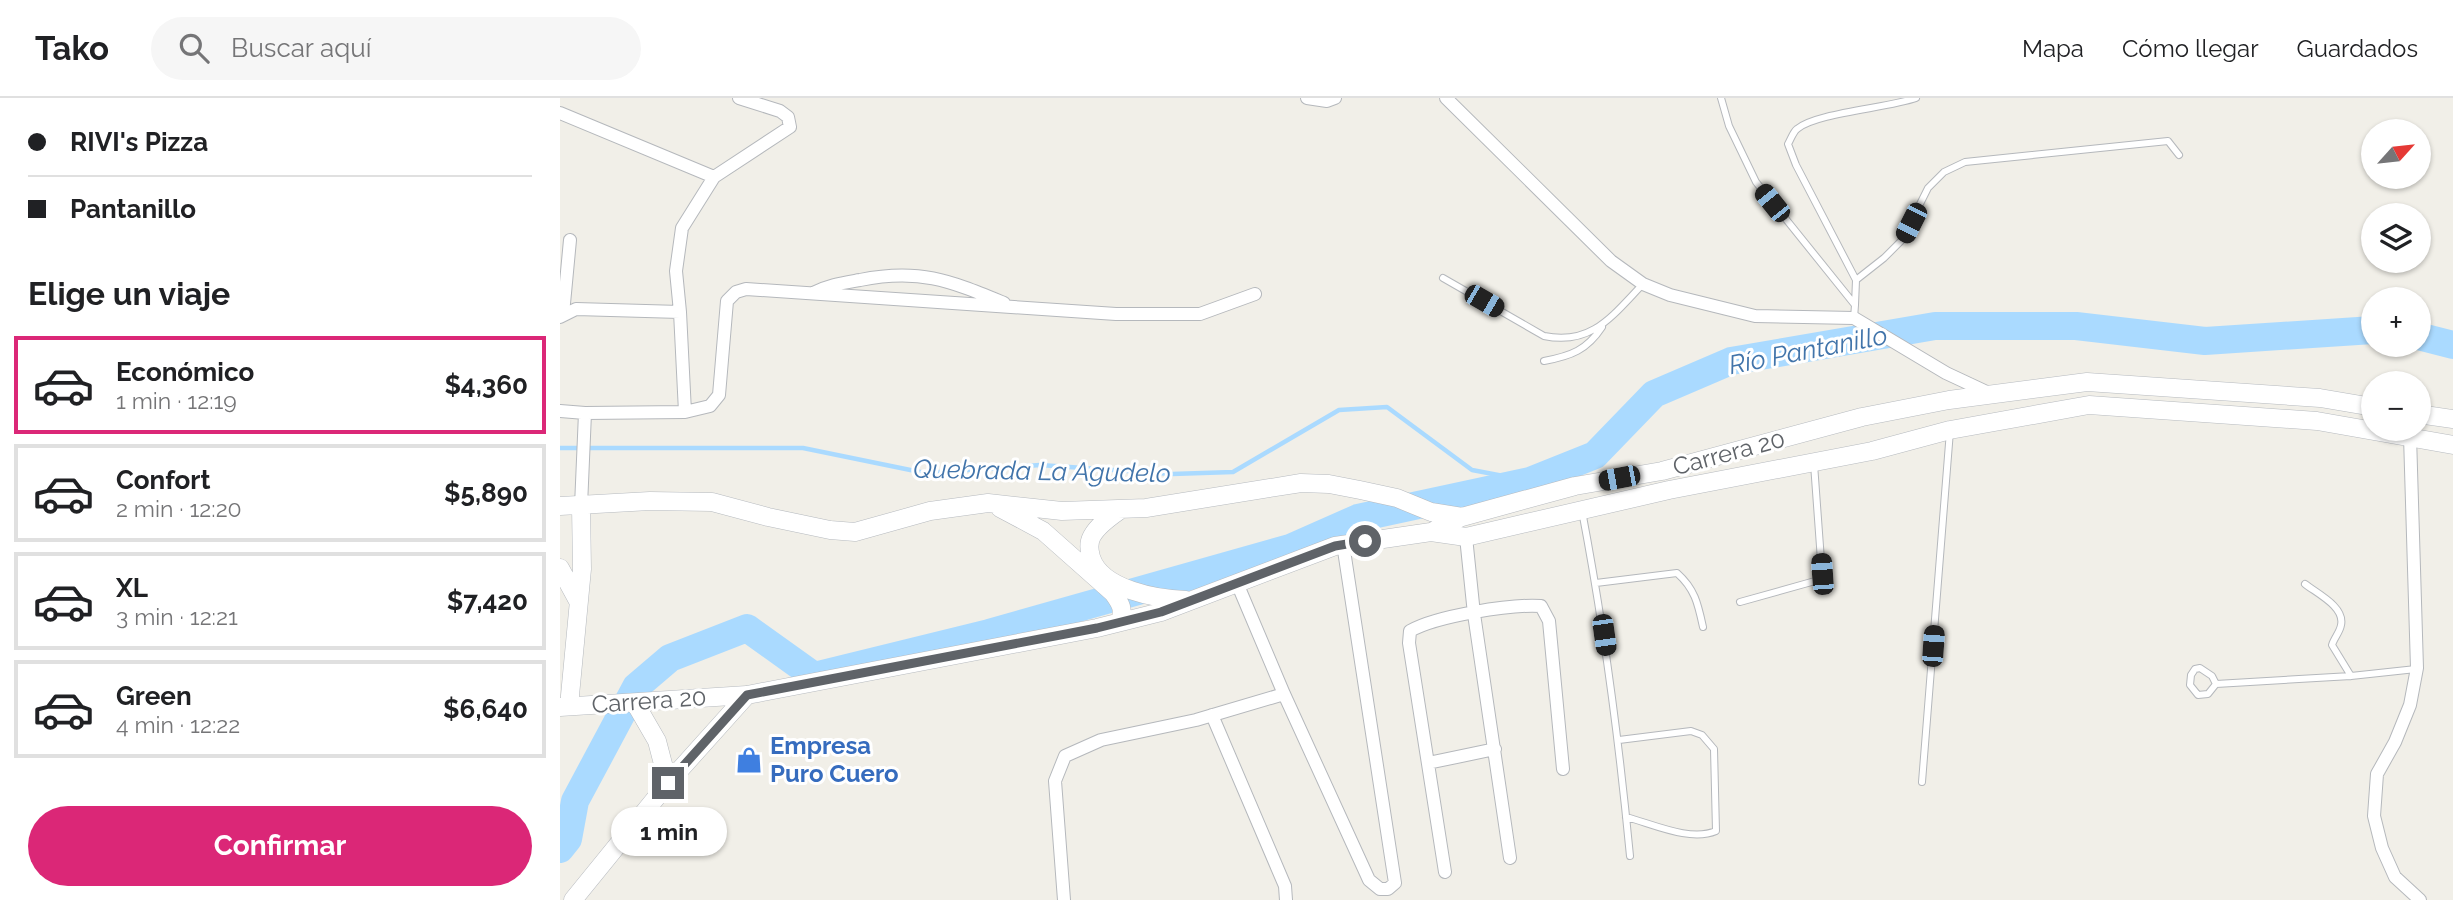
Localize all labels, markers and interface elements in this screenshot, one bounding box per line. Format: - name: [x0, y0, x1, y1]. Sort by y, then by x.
- search box: [151, 17, 641, 80]
- text: Tako: [35, 29, 109, 68]
- icon: search: [175, 29, 213, 67]
- text: Buscar aquí: [231, 33, 371, 63]
- text: Mapa: [2022, 34, 2084, 63]
- text: Cómo llegar: [2122, 34, 2259, 63]
- text: Guardados: [2297, 34, 2418, 63]
- north arrow: [2361, 119, 2431, 189]
- map controls: [2361, 119, 2431, 441]
- text: RIVI's Pizza: [70, 127, 208, 157]
- car: [1751, 180, 1794, 226]
- text: Pantanillo: [70, 194, 196, 224]
- car: [1893, 200, 1930, 246]
- button: layers: [2361, 203, 2431, 273]
- text: Elige un viaje: [28, 275, 230, 312]
- car: [1461, 281, 1508, 321]
- button: +: [2361, 287, 2431, 357]
- water label: Río Pantanillo: [1726, 320, 1890, 380]
- icon: car: [32, 354, 95, 417]
- text: Económico: [116, 357, 254, 387]
- text: $4,360: [444, 370, 528, 400]
- button: −: [2361, 371, 2431, 441]
- text: 1 min · 12:19: [116, 387, 237, 414]
- street label: Carrera 20: [1670, 424, 1788, 481]
- water label: Quebrada La Agudelo: [913, 454, 1171, 488]
- icon: car: [32, 462, 95, 525]
- car: [1597, 464, 1642, 492]
- text: Confort: [116, 465, 210, 495]
- text: $5,890: [444, 478, 528, 508]
- text: 2 min · 12:20: [116, 495, 242, 522]
- route start: [1349, 525, 1381, 557]
- car: [1811, 552, 1834, 596]
- icon: car: [32, 570, 95, 633]
- text: XL: [116, 573, 148, 603]
- text: $7,420: [447, 586, 528, 616]
- text: 3 min · 12:21: [116, 603, 238, 630]
- car: [1591, 613, 1618, 657]
- car: [1922, 624, 1945, 668]
- icon: car: [32, 678, 95, 741]
- text: Green: [116, 681, 192, 711]
- street label: Carrera 20: [591, 682, 707, 719]
- text: $6,640: [443, 694, 528, 724]
- text: 4 min · 12:22: [116, 711, 240, 738]
- place label: Empresa Puro Cuero: [770, 731, 899, 788]
- shop icon: Empresa Puro Cuero: [734, 745, 764, 775]
- route end: [652, 767, 684, 799]
- button: Confirmar: [28, 806, 532, 886]
- callout: 1 min: [610, 808, 726, 856]
- text: 1 min: [640, 818, 698, 845]

